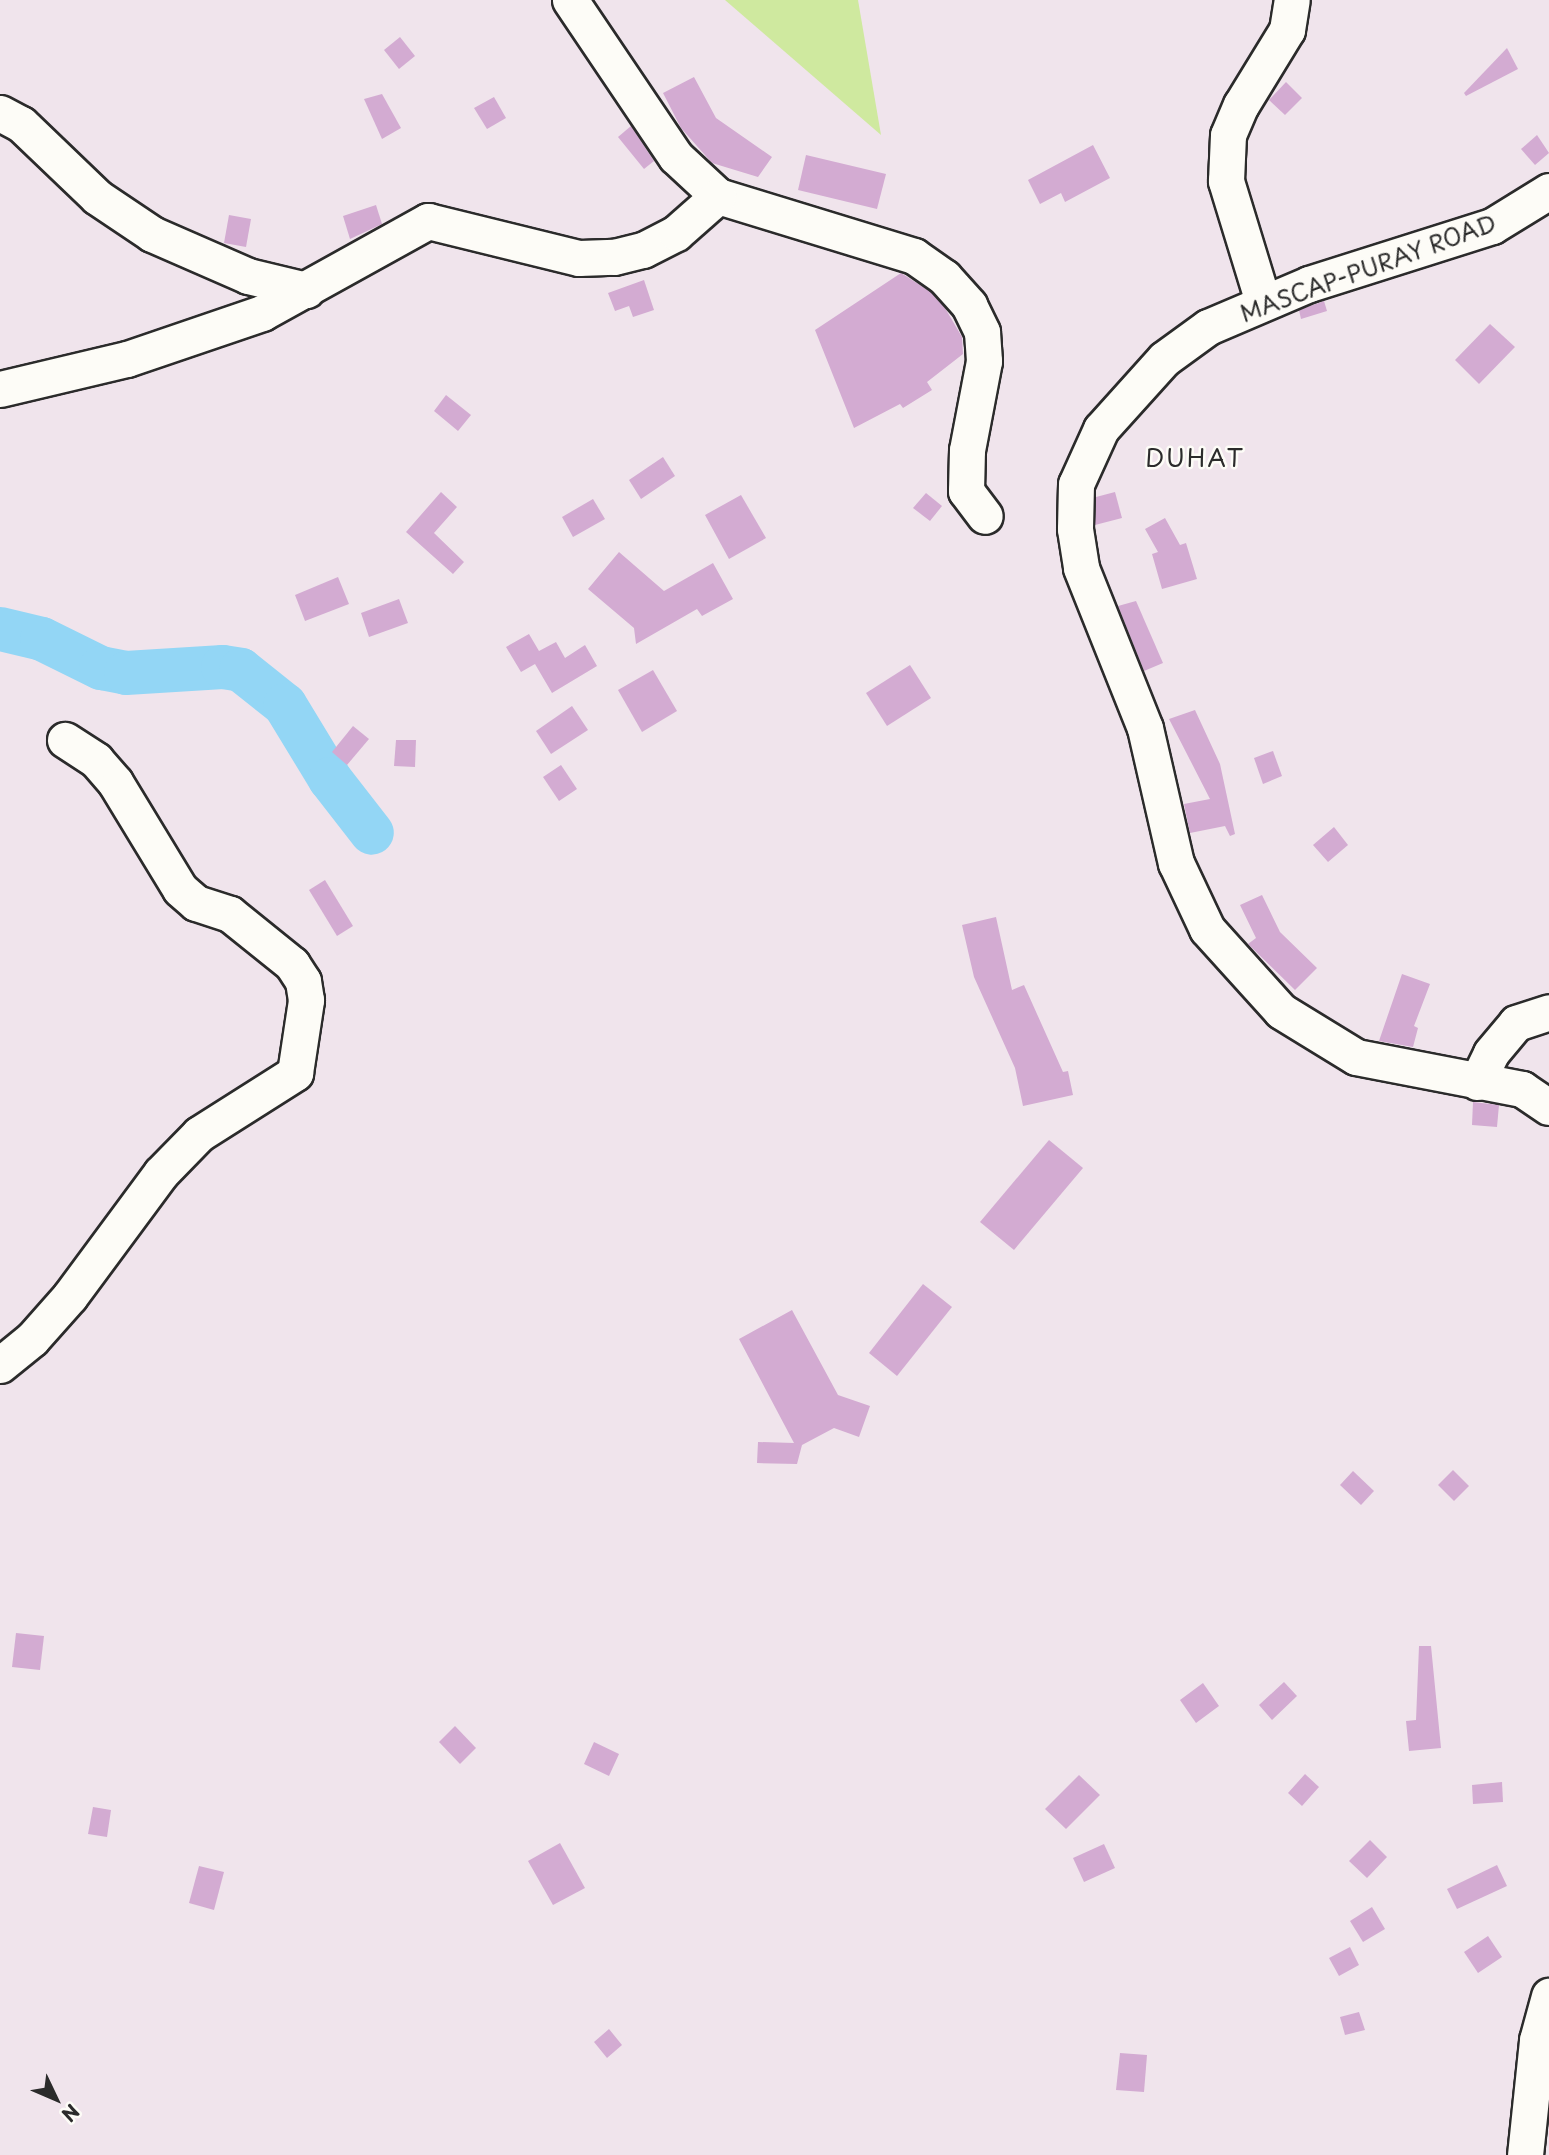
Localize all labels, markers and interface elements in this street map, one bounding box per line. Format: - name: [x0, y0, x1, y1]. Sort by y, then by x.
- street label: MASCAP-PURAY ROAD: [1236, 209, 1500, 327]
- district label: DUHAT: [1146, 444, 1244, 472]
- north arrow: [21, 2064, 91, 2134]
- text: N: [56, 2098, 86, 2129]

